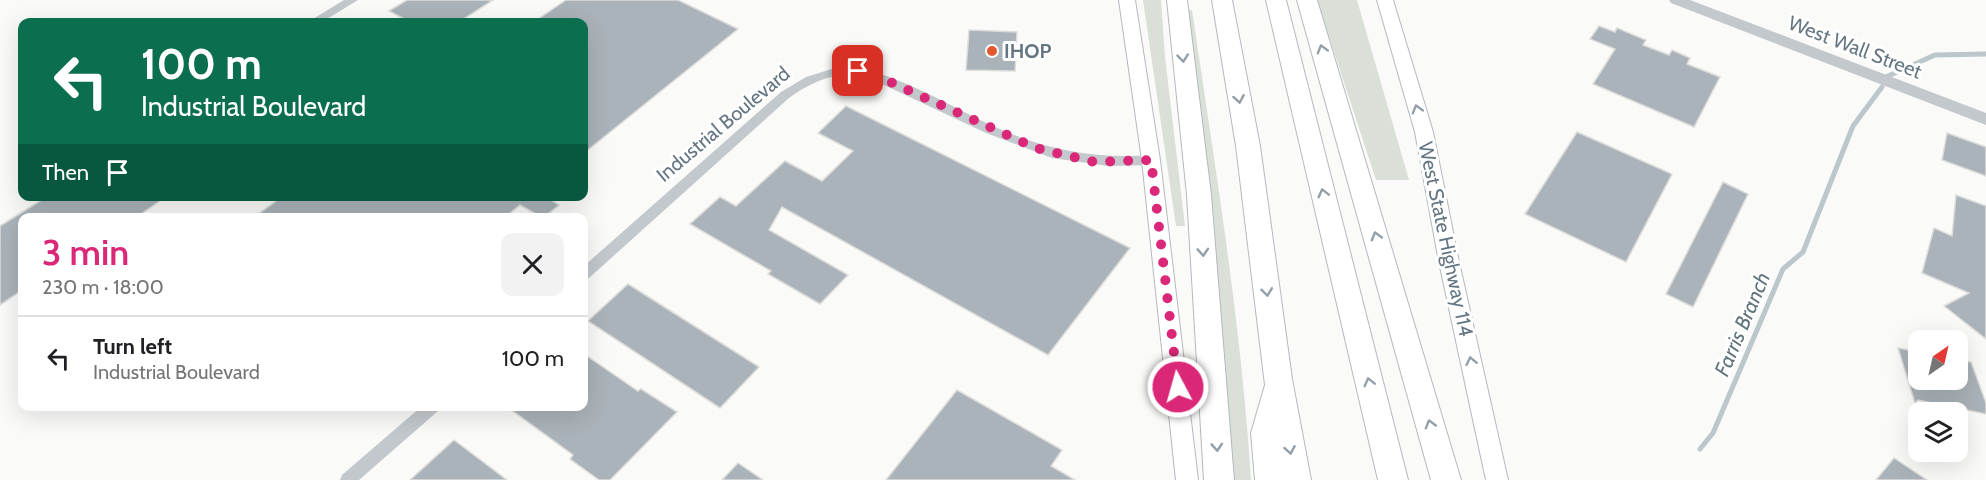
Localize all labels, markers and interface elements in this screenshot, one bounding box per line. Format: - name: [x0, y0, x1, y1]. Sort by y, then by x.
- street label: West Wall Street: [1785, 11, 1925, 84]
- text: 100 m: [141, 38, 262, 90]
- place label: IHOP: [1004, 39, 1051, 63]
- icon: left: [42, 42, 120, 120]
- marker: IHOP: [985, 44, 999, 58]
- one-way arrow: [1316, 44, 1329, 54]
- pin: [832, 45, 883, 96]
- icon: arrive: [841, 54, 874, 87]
- one-way arrow: [1176, 54, 1189, 63]
- street label: Industrial Boulevard: [651, 61, 795, 187]
- text: Industrial Boulevard: [141, 90, 366, 123]
- one-way arrow: [1232, 94, 1244, 104]
- one-way arrow: [1412, 104, 1424, 115]
- street label: West State Highway 114: [1414, 139, 1478, 339]
- icon: arrive: [101, 156, 134, 189]
- text: Then: [42, 159, 89, 186]
- one-way arrow: [1318, 188, 1331, 198]
- text: 3 min: [42, 230, 129, 274]
- one-way arrow: [1371, 232, 1383, 242]
- button: close: [501, 233, 564, 296]
- one-way arrow: [1196, 248, 1209, 257]
- water label: Farris Branch: [1709, 268, 1775, 380]
- text: 230 m · 18:00: [42, 275, 164, 299]
- one-way arrow: [1260, 287, 1272, 297]
- north arrow: [1908, 330, 1968, 390]
- map controls: [1908, 330, 1968, 462]
- text: Turn left: [93, 333, 172, 360]
- icon: left: [42, 342, 75, 375]
- text: 100 m: [502, 345, 564, 372]
- position arrow: [1146, 355, 1210, 419]
- one-way arrow: [1465, 357, 1478, 367]
- text: Industrial Boulevard: [93, 360, 260, 384]
- one-way arrow: [1364, 378, 1377, 388]
- button: layers: [1908, 402, 1968, 462]
- one-way arrow: [1425, 419, 1437, 430]
- one-way arrow: [1210, 442, 1223, 451]
- one-way arrow: [1284, 446, 1296, 455]

